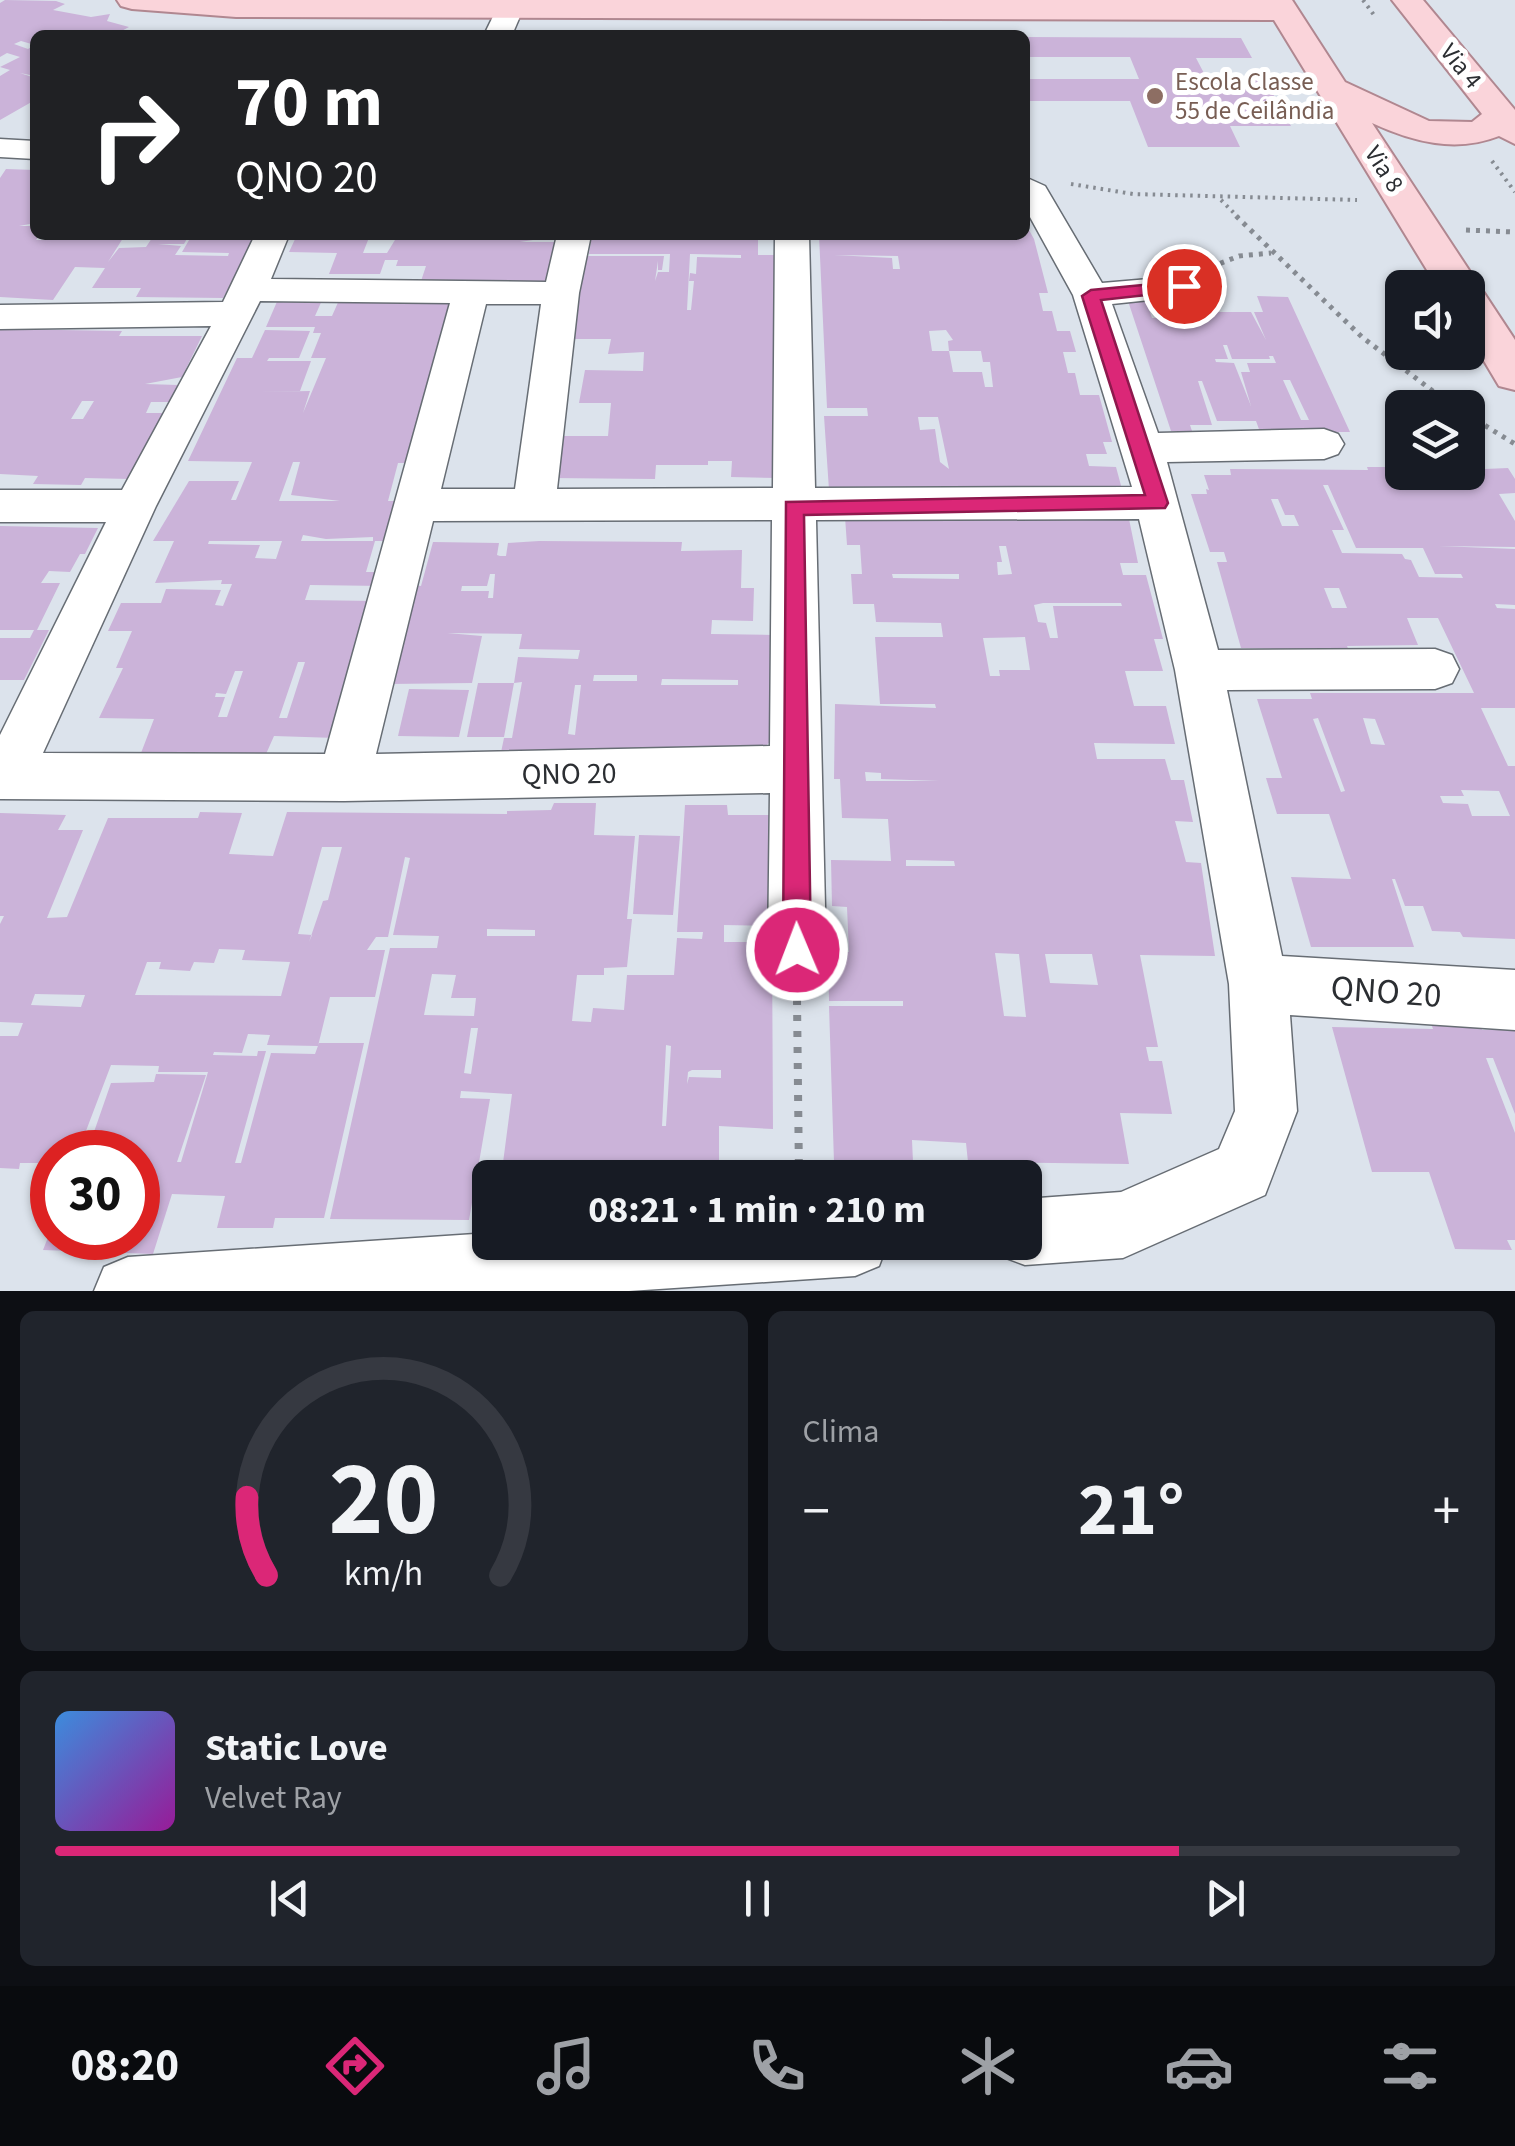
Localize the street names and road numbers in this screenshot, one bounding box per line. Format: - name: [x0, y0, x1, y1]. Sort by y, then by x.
- street label: Via 4: [1432, 36, 1490, 96]
- street label: Via 8: [1356, 139, 1412, 199]
- street label: QNO 20: [521, 752, 617, 796]
- street label: QNO 20: [1329, 963, 1443, 1021]

